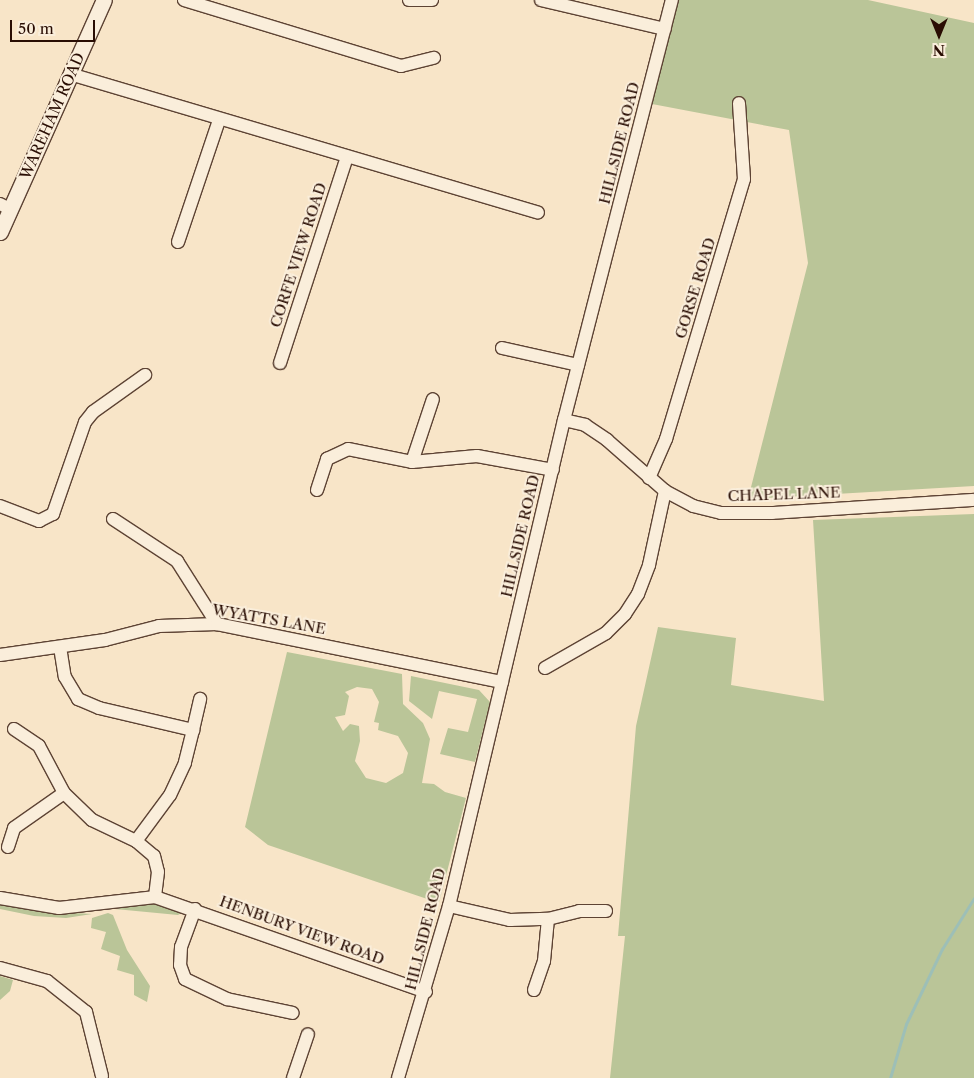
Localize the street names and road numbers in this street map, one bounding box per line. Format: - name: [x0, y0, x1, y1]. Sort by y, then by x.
- street label: WAREHAM ROAD: [16, 50, 88, 182]
- street label: HILLSIDE ROAD: [595, 80, 643, 206]
- street label: CORFE VIEW ROAD: [266, 180, 330, 330]
- street label: GORSE ROAD: [671, 235, 719, 341]
- street label: HILLSIDE ROAD: [497, 473, 543, 599]
- street label: CHAPEL LANE: [727, 483, 841, 505]
- street label: WYATTS LANE: [211, 600, 327, 638]
- street label: HILLSIDE ROAD: [401, 866, 449, 992]
- street label: HENBURY VIEW ROAD: [216, 891, 388, 969]

